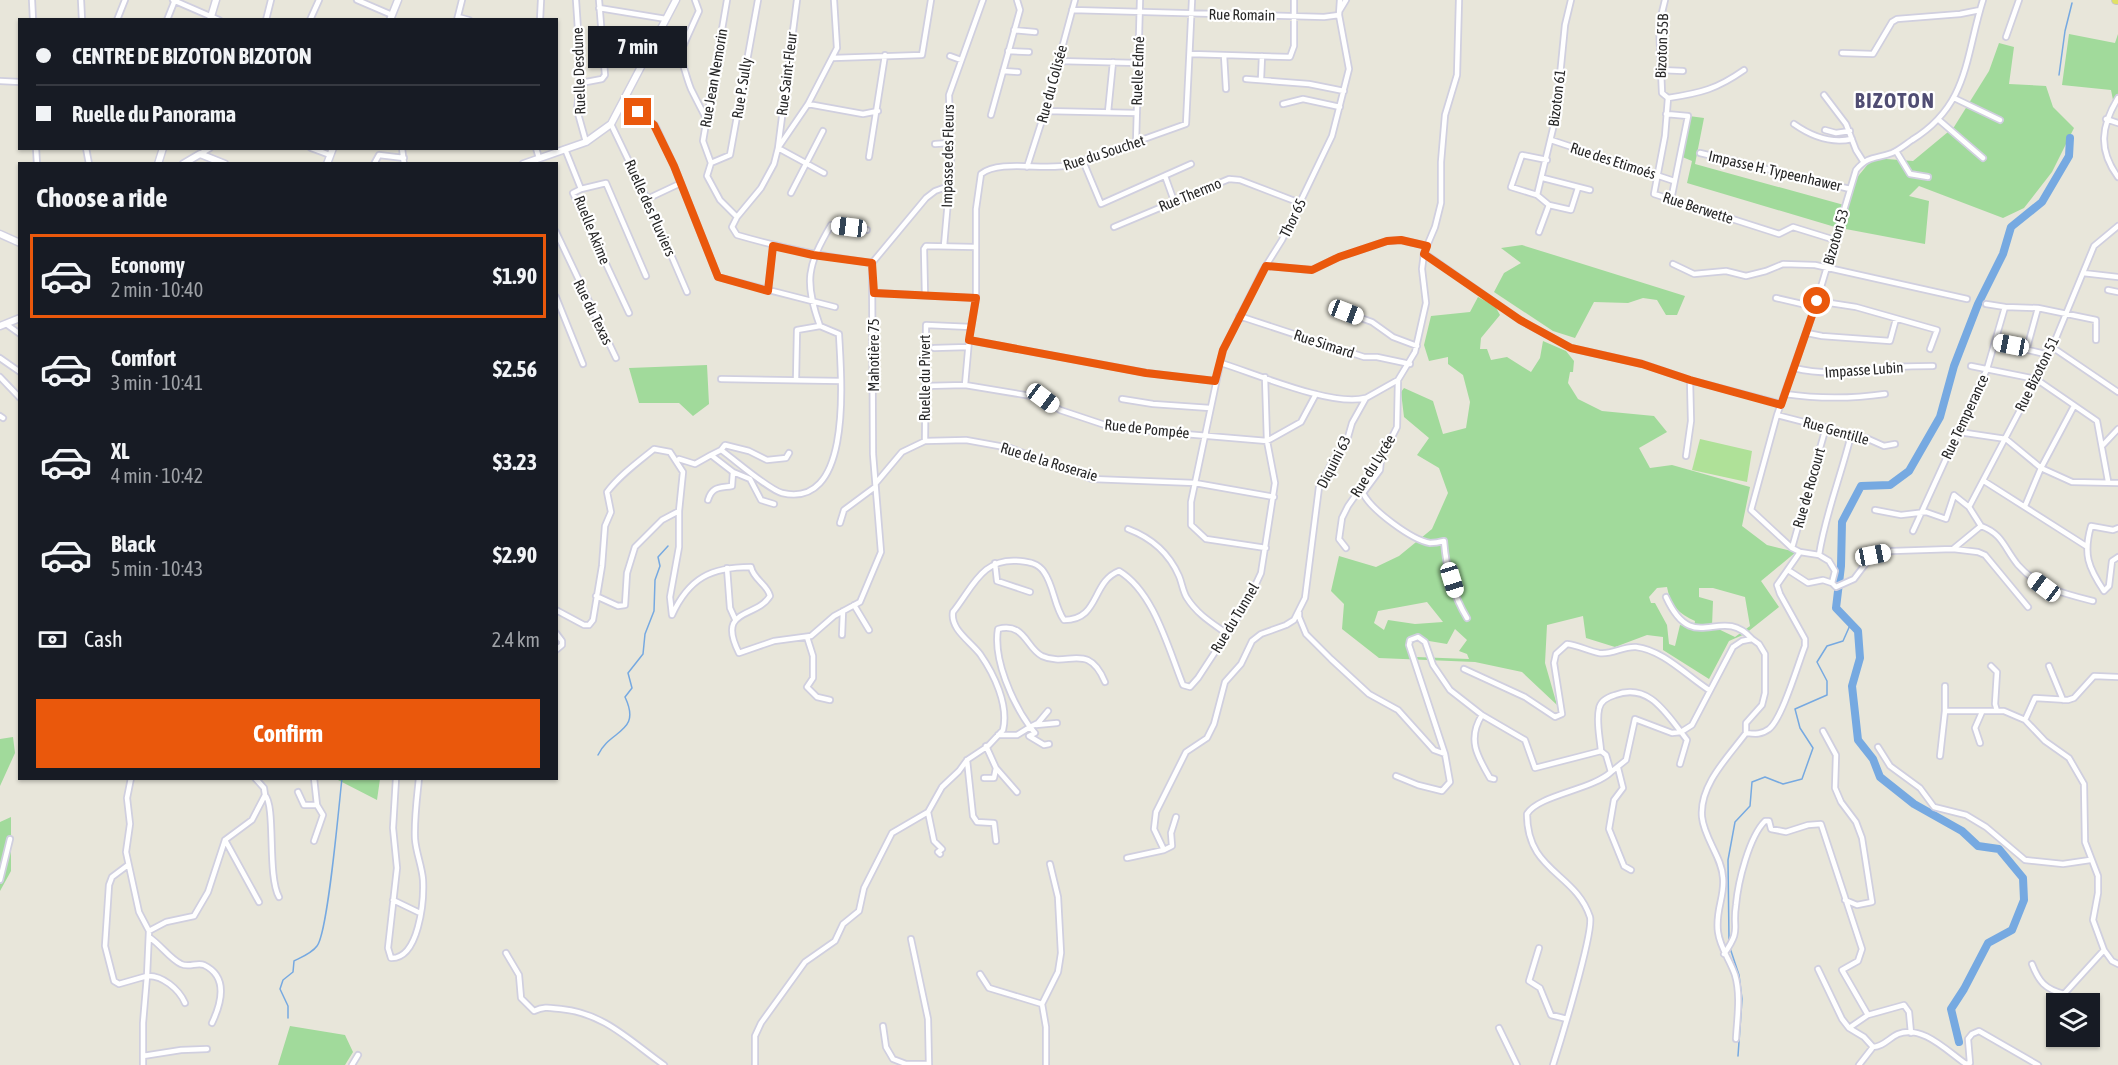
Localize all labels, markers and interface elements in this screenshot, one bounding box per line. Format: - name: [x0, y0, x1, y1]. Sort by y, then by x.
- street label: Rue Romain: [1209, 5, 1275, 24]
- street label: Bizoton 55B: [1652, 13, 1671, 79]
- callout: 7 min: [588, 25, 688, 67]
- street label: Ruelle Desdune: [568, 27, 589, 115]
- street label: Rue Jean Nemorin: [696, 27, 731, 129]
- street label: Rue Saint-Fleur: [773, 31, 800, 117]
- text: 7 min: [617, 35, 658, 58]
- street label: Ruelle Edmé: [1128, 36, 1147, 106]
- text: CENTRE DE BIZOTON BIZOTON: [72, 43, 312, 69]
- street label: Rue du Colisée: [1033, 43, 1070, 125]
- street label: Rue P. Sully: [728, 56, 755, 120]
- street label: Bizoton 61: [1545, 68, 1568, 128]
- district label: BIZOTON: [1855, 88, 1935, 112]
- route end: [624, 98, 651, 125]
- text: Ruelle du Panorama: [72, 101, 236, 127]
- street label: Impasse des Fleurs: [938, 104, 957, 208]
- street label: Rue du Souchet: [1061, 131, 1147, 174]
- street label: Rue des Etimoés: [1568, 139, 1658, 182]
- street label: Impasse H. Typeenhawer: [1707, 147, 1844, 194]
- street label: Ruelle des Pluviers: [621, 157, 679, 259]
- street label: Rue Thermo: [1156, 174, 1224, 215]
- text: Choose a ride: [36, 182, 168, 213]
- street label: Rue Berwette: [1661, 188, 1736, 227]
- street label: Ruelle Akime: [571, 193, 614, 267]
- street label: Thor 65: [1276, 196, 1309, 240]
- street label: Bizoton 53: [1819, 207, 1852, 267]
- car: [830, 216, 868, 238]
- icon: car: [39, 249, 93, 303]
- text: Economy: [111, 252, 185, 278]
- text: $1.90: [493, 263, 537, 289]
- street label: Rue du Texas: [570, 276, 617, 347]
- text: 2 min · 10:40: [111, 278, 203, 301]
- route start: [1803, 287, 1830, 314]
- car: [1326, 297, 1366, 327]
- street label: Mahotière 75: [865, 318, 882, 392]
- street label: Rue Simard: [1292, 326, 1357, 361]
- car: [1992, 333, 2030, 357]
- street label: Rue Bizoton 51: [2011, 334, 2062, 414]
- street label: Ruelle du Pivert: [916, 335, 933, 421]
- icon: car: [39, 342, 93, 396]
- text: Comfort: [111, 345, 176, 371]
- text: $2.56: [493, 356, 537, 382]
- street label: Impasse Lubin: [1824, 358, 1904, 381]
- text: 3 min · 10:41: [111, 371, 203, 394]
- street label: Rue Temperance: [1937, 372, 1992, 462]
- car: [1023, 380, 1063, 416]
- street label: Rue Gentille: [1801, 413, 1871, 448]
- street label: Rue de Pompée: [1104, 416, 1191, 441]
- street label: Rue du Lycée: [1347, 431, 1399, 500]
- street label: Diquini 63: [1313, 433, 1354, 491]
- icon: car: [39, 435, 93, 489]
- text: XL: [111, 438, 129, 464]
- street label: Rue de la Roseraie: [999, 439, 1100, 484]
- street label: Rue de Rocourt: [1789, 446, 1828, 530]
- text: $3.23: [493, 449, 537, 475]
- text: 4 min · 10:42: [111, 464, 203, 487]
- icon: car: [39, 528, 93, 582]
- text: Black: [111, 531, 155, 557]
- text: $2.90: [493, 542, 537, 568]
- car: [1854, 543, 1892, 567]
- text: 5 min · 10:43: [111, 557, 203, 580]
- car: [1438, 560, 1466, 600]
- car: [2024, 569, 2064, 605]
- street label: Rue du Tunnel: [1207, 580, 1262, 656]
- icon: cash: [36, 623, 69, 656]
- text: Cash: [84, 626, 123, 652]
- text: 2.4 km: [492, 628, 540, 651]
- button: Confirm: [36, 699, 540, 768]
- map controls: [2046, 993, 2100, 1047]
- button: layers: [2046, 993, 2100, 1047]

